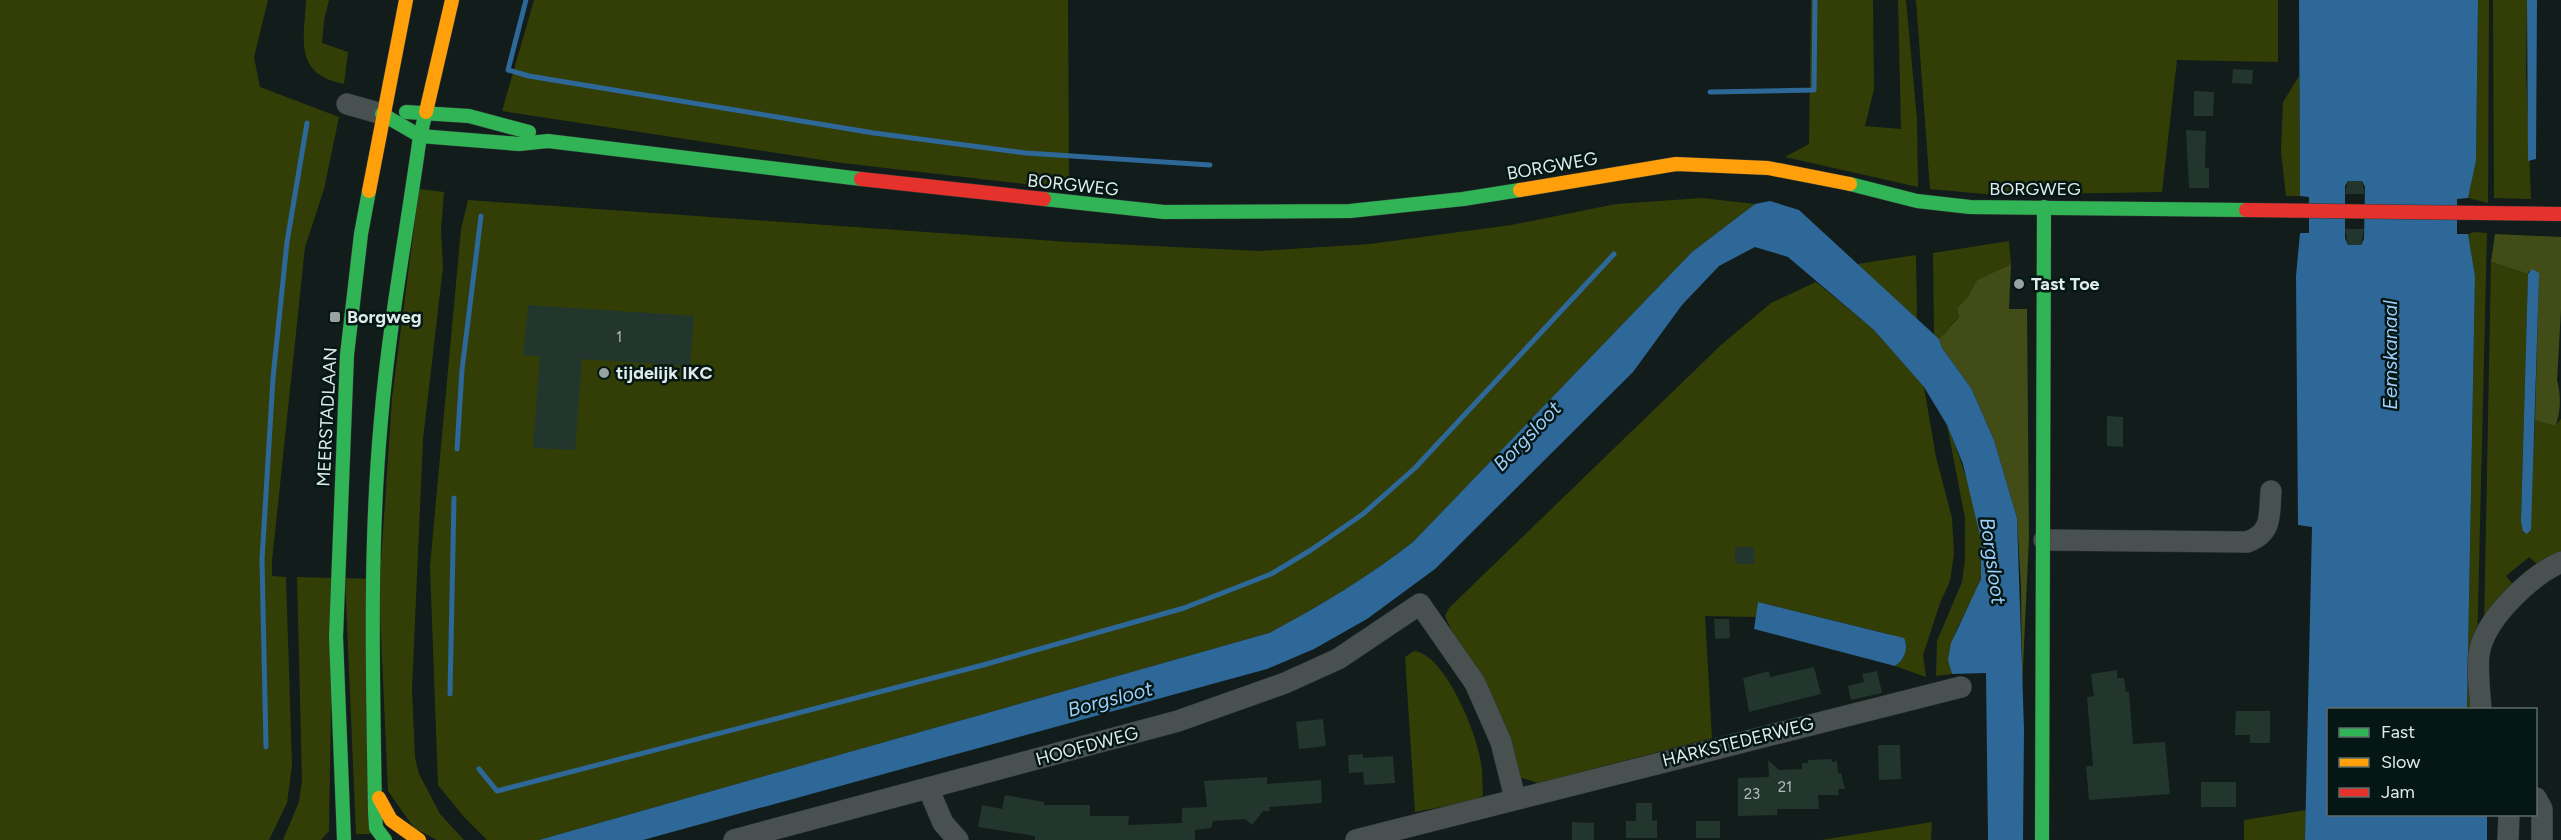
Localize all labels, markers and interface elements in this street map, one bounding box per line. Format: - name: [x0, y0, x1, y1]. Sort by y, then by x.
- street label: BORGWEG: [1505, 147, 1599, 185]
- street label: BORGWEG: [1026, 169, 1120, 201]
- street label: BORGWEG: [1989, 178, 2081, 200]
- place label: Tast Toe: [2031, 273, 2100, 295]
- marker: Tast Toe: [2012, 277, 2026, 291]
- water label: Eemskanaal: [2378, 300, 2402, 410]
- place label: Borgweg: [347, 306, 422, 328]
- marker: Borgweg: [328, 310, 342, 324]
- house number: 1: [616, 328, 622, 346]
- street label: MEERSTADLAAN: [312, 347, 342, 487]
- place label: tijdelijk IKC: [616, 362, 712, 384]
- marker: tijdelijk IKC: [597, 366, 611, 380]
- water label: Borgsloot: [1488, 396, 1566, 476]
- water label: Borgsloot: [1975, 516, 2011, 606]
- water label: Borgsloot: [1065, 676, 1155, 722]
- legend: [2327, 708, 2537, 816]
- street label: HARKSTEDERWEG: [1660, 712, 1816, 771]
- text: Fast: [2381, 721, 2415, 743]
- street label: HOOFDWEG: [1033, 722, 1141, 770]
- text: Slow: [2381, 751, 2420, 773]
- house number: 21: [1778, 778, 1792, 796]
- text: Jam: [2381, 781, 2415, 803]
- house number: 23: [1744, 785, 1760, 803]

